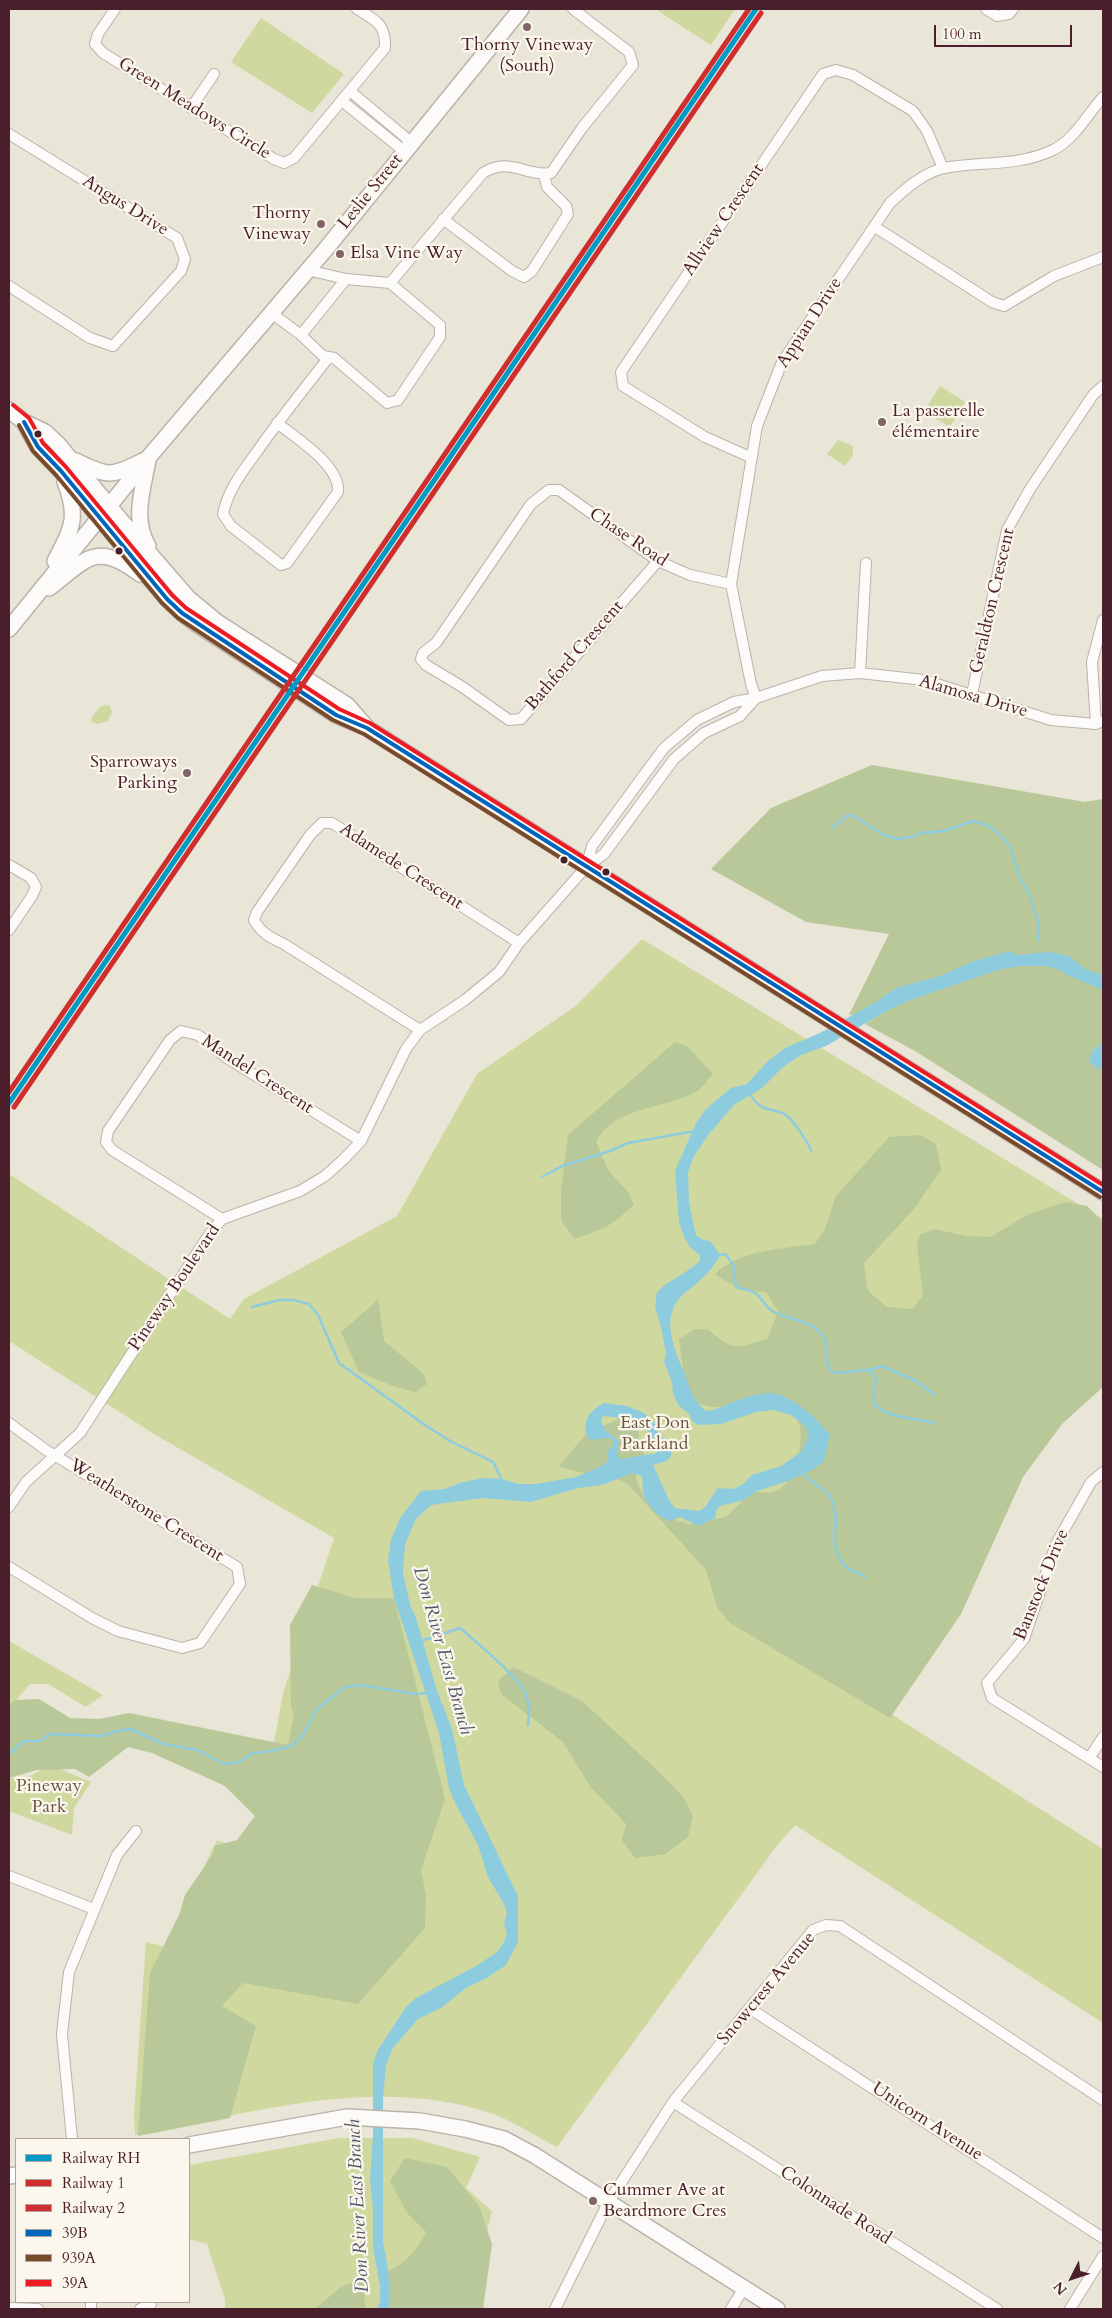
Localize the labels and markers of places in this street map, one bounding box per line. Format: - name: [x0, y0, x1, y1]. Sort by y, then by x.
- marker: Thorny Vineway (South): [521, 21, 533, 33]
- place label: Thorny Vineway (South): [461, 35, 593, 78]
- place label: Thorny Vineway: [243, 203, 311, 245]
- marker: Thorny Vineway: [315, 218, 327, 230]
- place label: Elsa Vine Way: [350, 243, 463, 265]
- marker: Elsa Vine Way: [334, 248, 346, 260]
- place label: La passerelle élémentaire: [892, 401, 985, 444]
- marker: La passerelle élémentaire: [876, 416, 888, 428]
- unlabelled marker: [33, 429, 43, 439]
- unlabelled marker: [114, 546, 124, 556]
- place label: Sparroways Parking: [90, 752, 177, 794]
- marker: Sparroways Parking: [181, 767, 193, 779]
- unlabelled marker: [559, 855, 569, 865]
- unlabelled marker: [601, 867, 611, 877]
- place label: Cummer Ave at Beardmore Cres: [603, 2180, 726, 2222]
- marker: Cummer Ave at Beardmore Cres: [587, 2195, 599, 2207]

